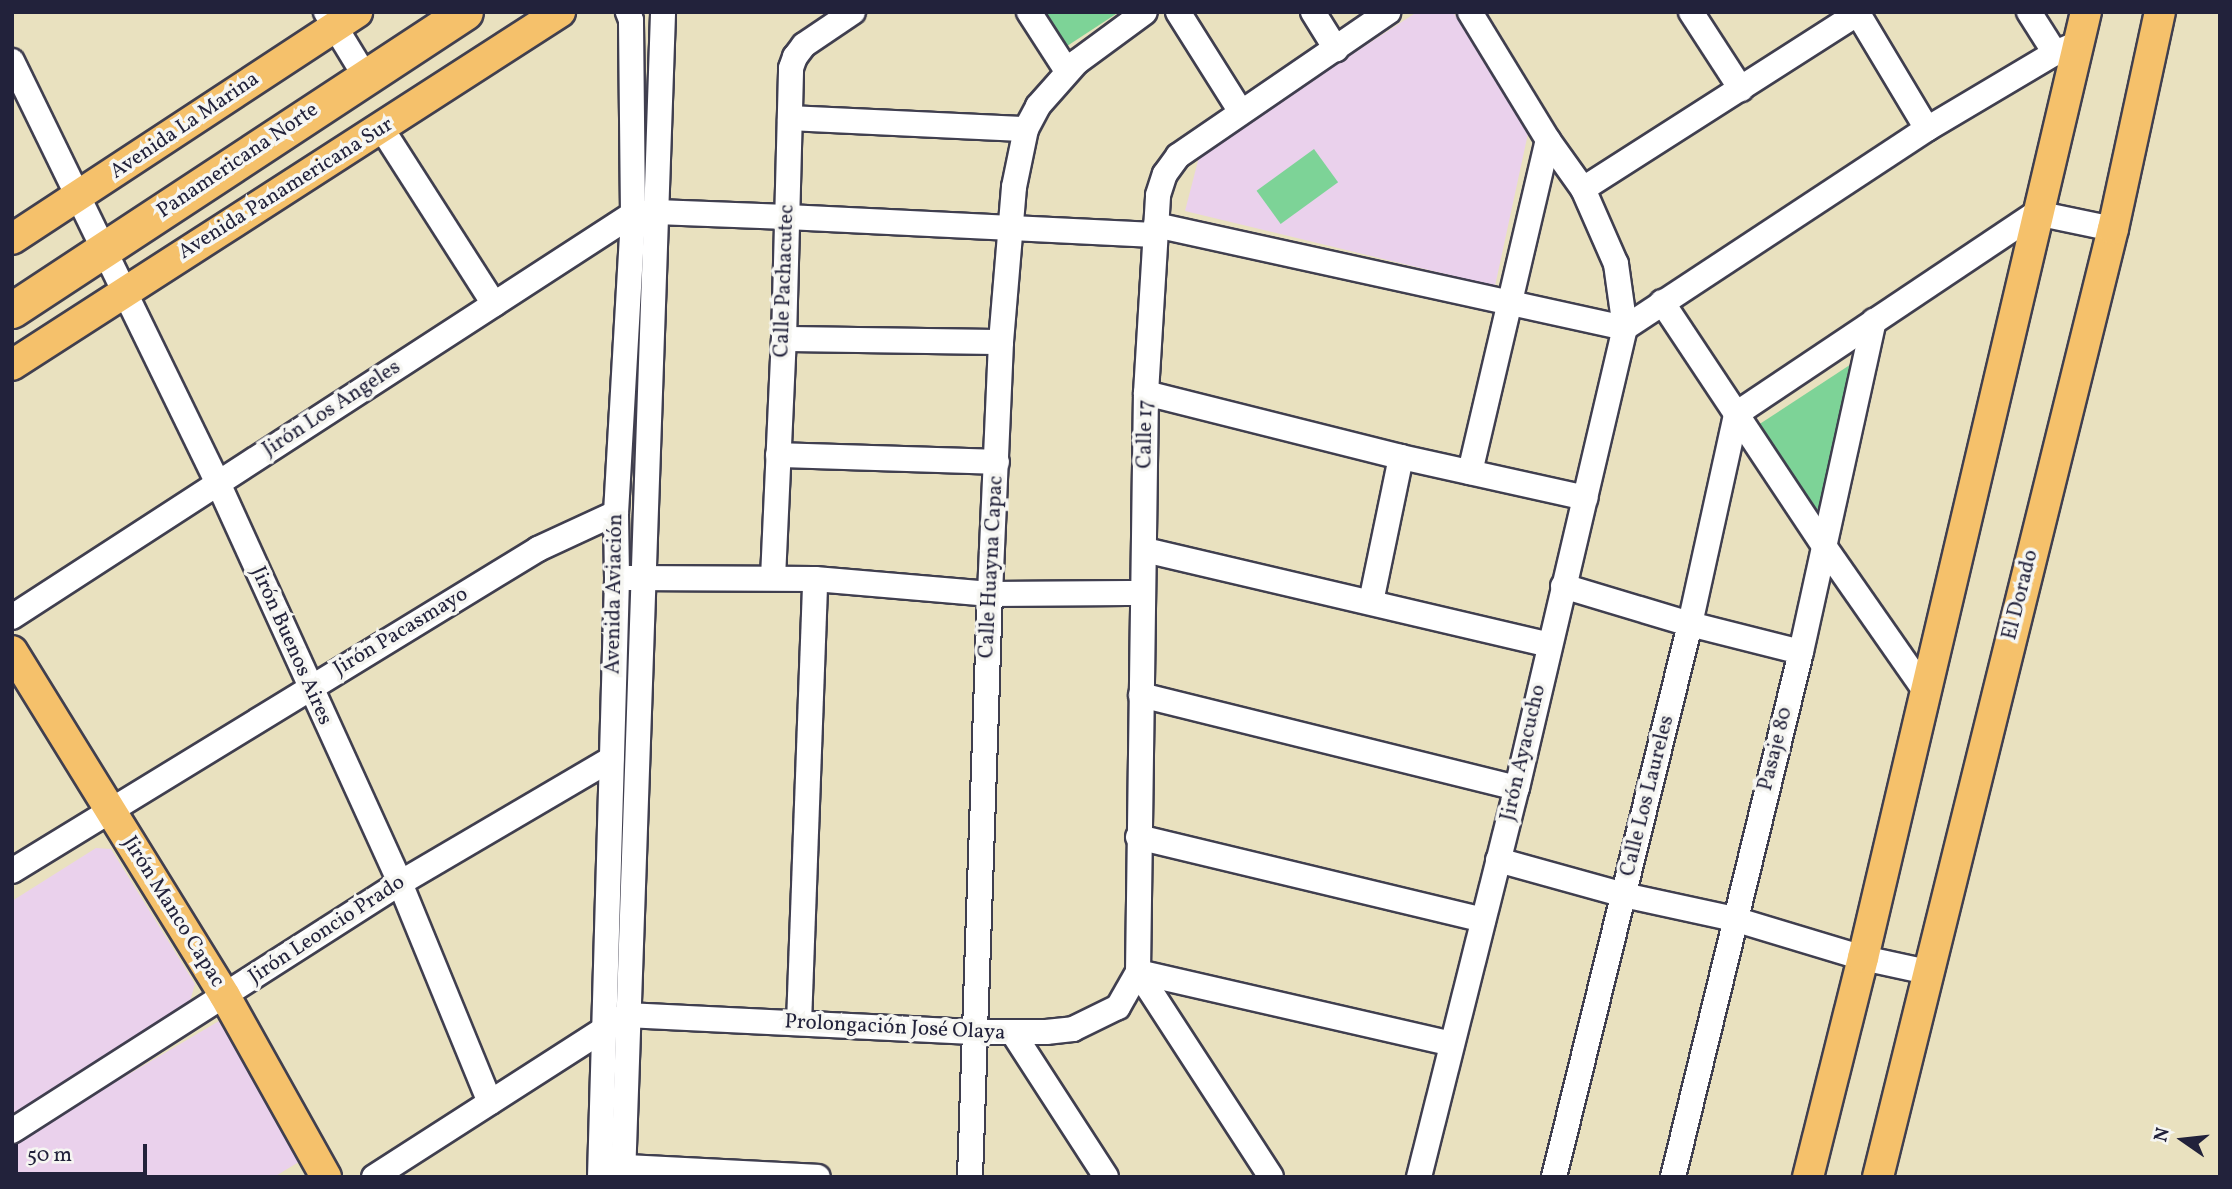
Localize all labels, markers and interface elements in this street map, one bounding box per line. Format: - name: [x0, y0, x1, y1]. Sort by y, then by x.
- street label: Avenida La Marina: [106, 67, 264, 185]
- street label: Panamericana Norte: [153, 98, 323, 224]
- street label: Avenida Panamericana Sur: [174, 113, 398, 265]
- street label: Calle Pachacutec: [770, 204, 800, 358]
- street label: Jirón Los Angeles: [258, 355, 406, 463]
- street label: Calle 17: [1133, 399, 1159, 469]
- street label: Calle Huayna Capac: [975, 475, 1009, 659]
- street label: Avenida Aviación: [601, 514, 629, 674]
- street label: El Dorado: [1998, 547, 2044, 643]
- street label: Jirón Buenos Aires: [245, 563, 337, 729]
- street label: Jirón Pacasmayo: [329, 582, 473, 682]
- street label: Jirón Ayacucho: [1496, 682, 1552, 824]
- street label: Pasaje 80: [1753, 704, 1799, 794]
- street label: Calle Los Laureles: [1616, 713, 1680, 879]
- street label: Jirón Manco Capac: [116, 832, 230, 992]
- street label: Jirón Leoncio Prado: [244, 870, 410, 990]
- street label: Prolongación José Olaya: [784, 1010, 1006, 1046]
- north arrow: [2148, 1105, 2218, 1175]
- text: N: [2148, 1125, 2177, 1145]
- scale bar: [18, 1130, 150, 1174]
- text: 50 m: [27, 1141, 72, 1170]

